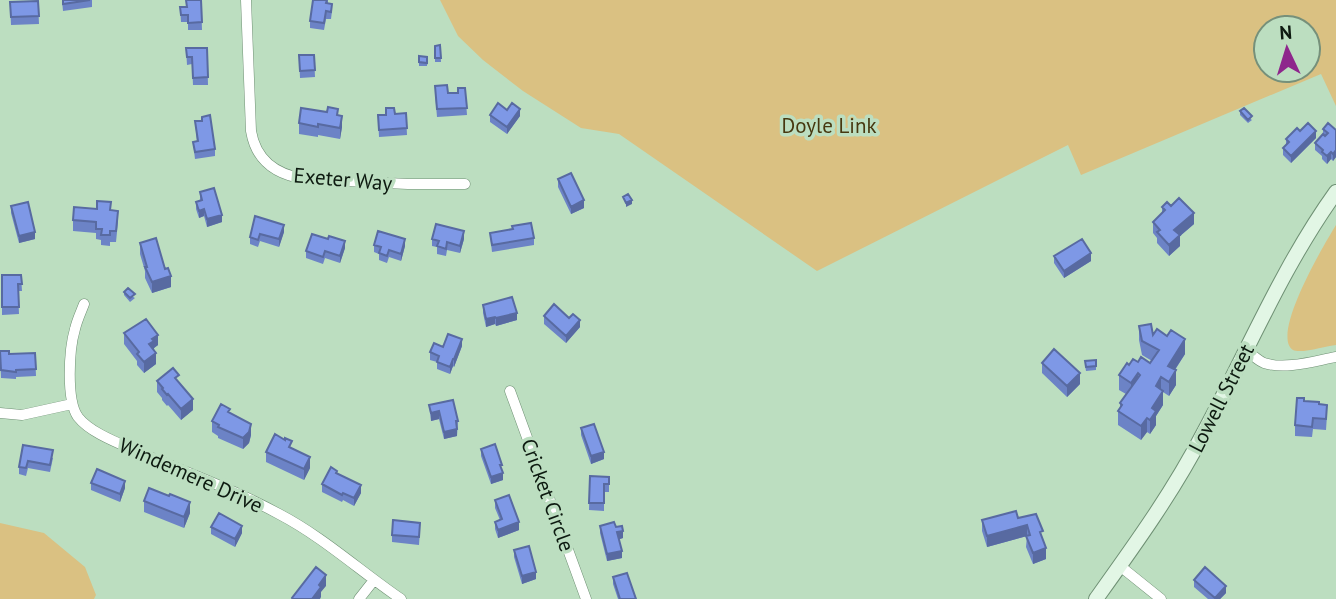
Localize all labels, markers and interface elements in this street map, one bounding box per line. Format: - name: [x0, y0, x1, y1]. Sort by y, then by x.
- north arrow: [1252, 14, 1322, 84]
- text: N: [1279, 20, 1293, 44]
- park label: Doyle Link: [782, 112, 876, 139]
- street label: Exeter Way: [293, 161, 394, 197]
- street label: Lowell Street: [1182, 339, 1260, 457]
- street label: Windemere Drive: [115, 431, 267, 519]
- street label: Cricket Circle: [515, 435, 581, 555]

